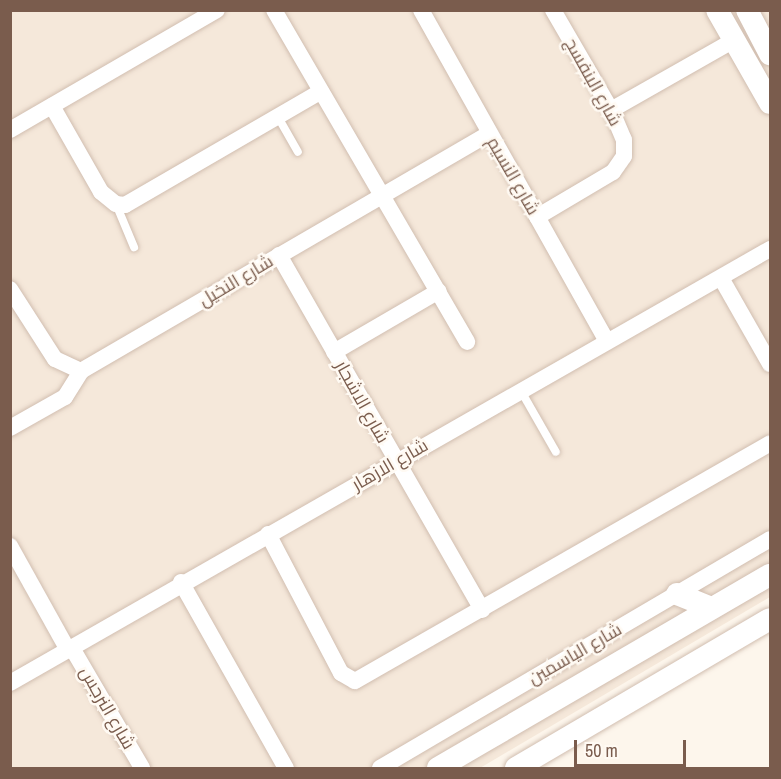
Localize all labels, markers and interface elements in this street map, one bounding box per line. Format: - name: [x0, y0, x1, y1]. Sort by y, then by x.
- street label: شارع البنفسج: [560, 34, 626, 130]
- street label: شارع النسيم: [482, 133, 544, 219]
- street label: شارع النخيل: [195, 250, 277, 312]
- street label: شارع الاشجار: [330, 357, 394, 447]
- street label: شارع الازهار: [348, 435, 432, 495]
- street label: شارع الياسمين: [524, 619, 626, 689]
- street label: شارع النرجس: [75, 663, 139, 753]
- scale bar: [577, 728, 690, 766]
- text: 50 m: [585, 738, 618, 763]

